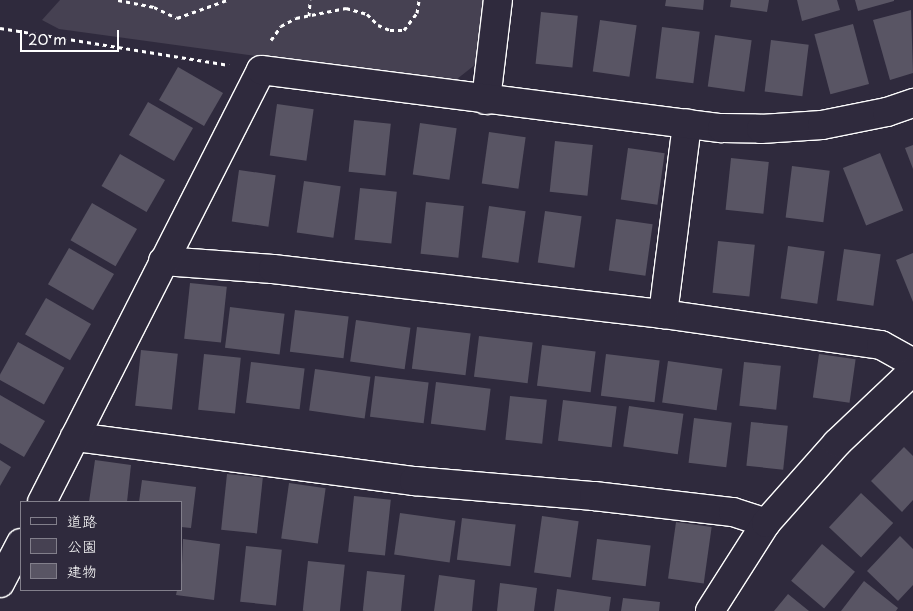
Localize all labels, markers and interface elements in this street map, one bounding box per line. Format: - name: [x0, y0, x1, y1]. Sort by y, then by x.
- scale bar: [22, 20, 121, 52]
- text: 20 m: [28, 27, 67, 50]
- legend: [20, 501, 182, 591]
- text: 道路: [67, 509, 97, 532]
- text: 公園: [67, 534, 97, 557]
- text: 建物: [67, 559, 97, 582]

